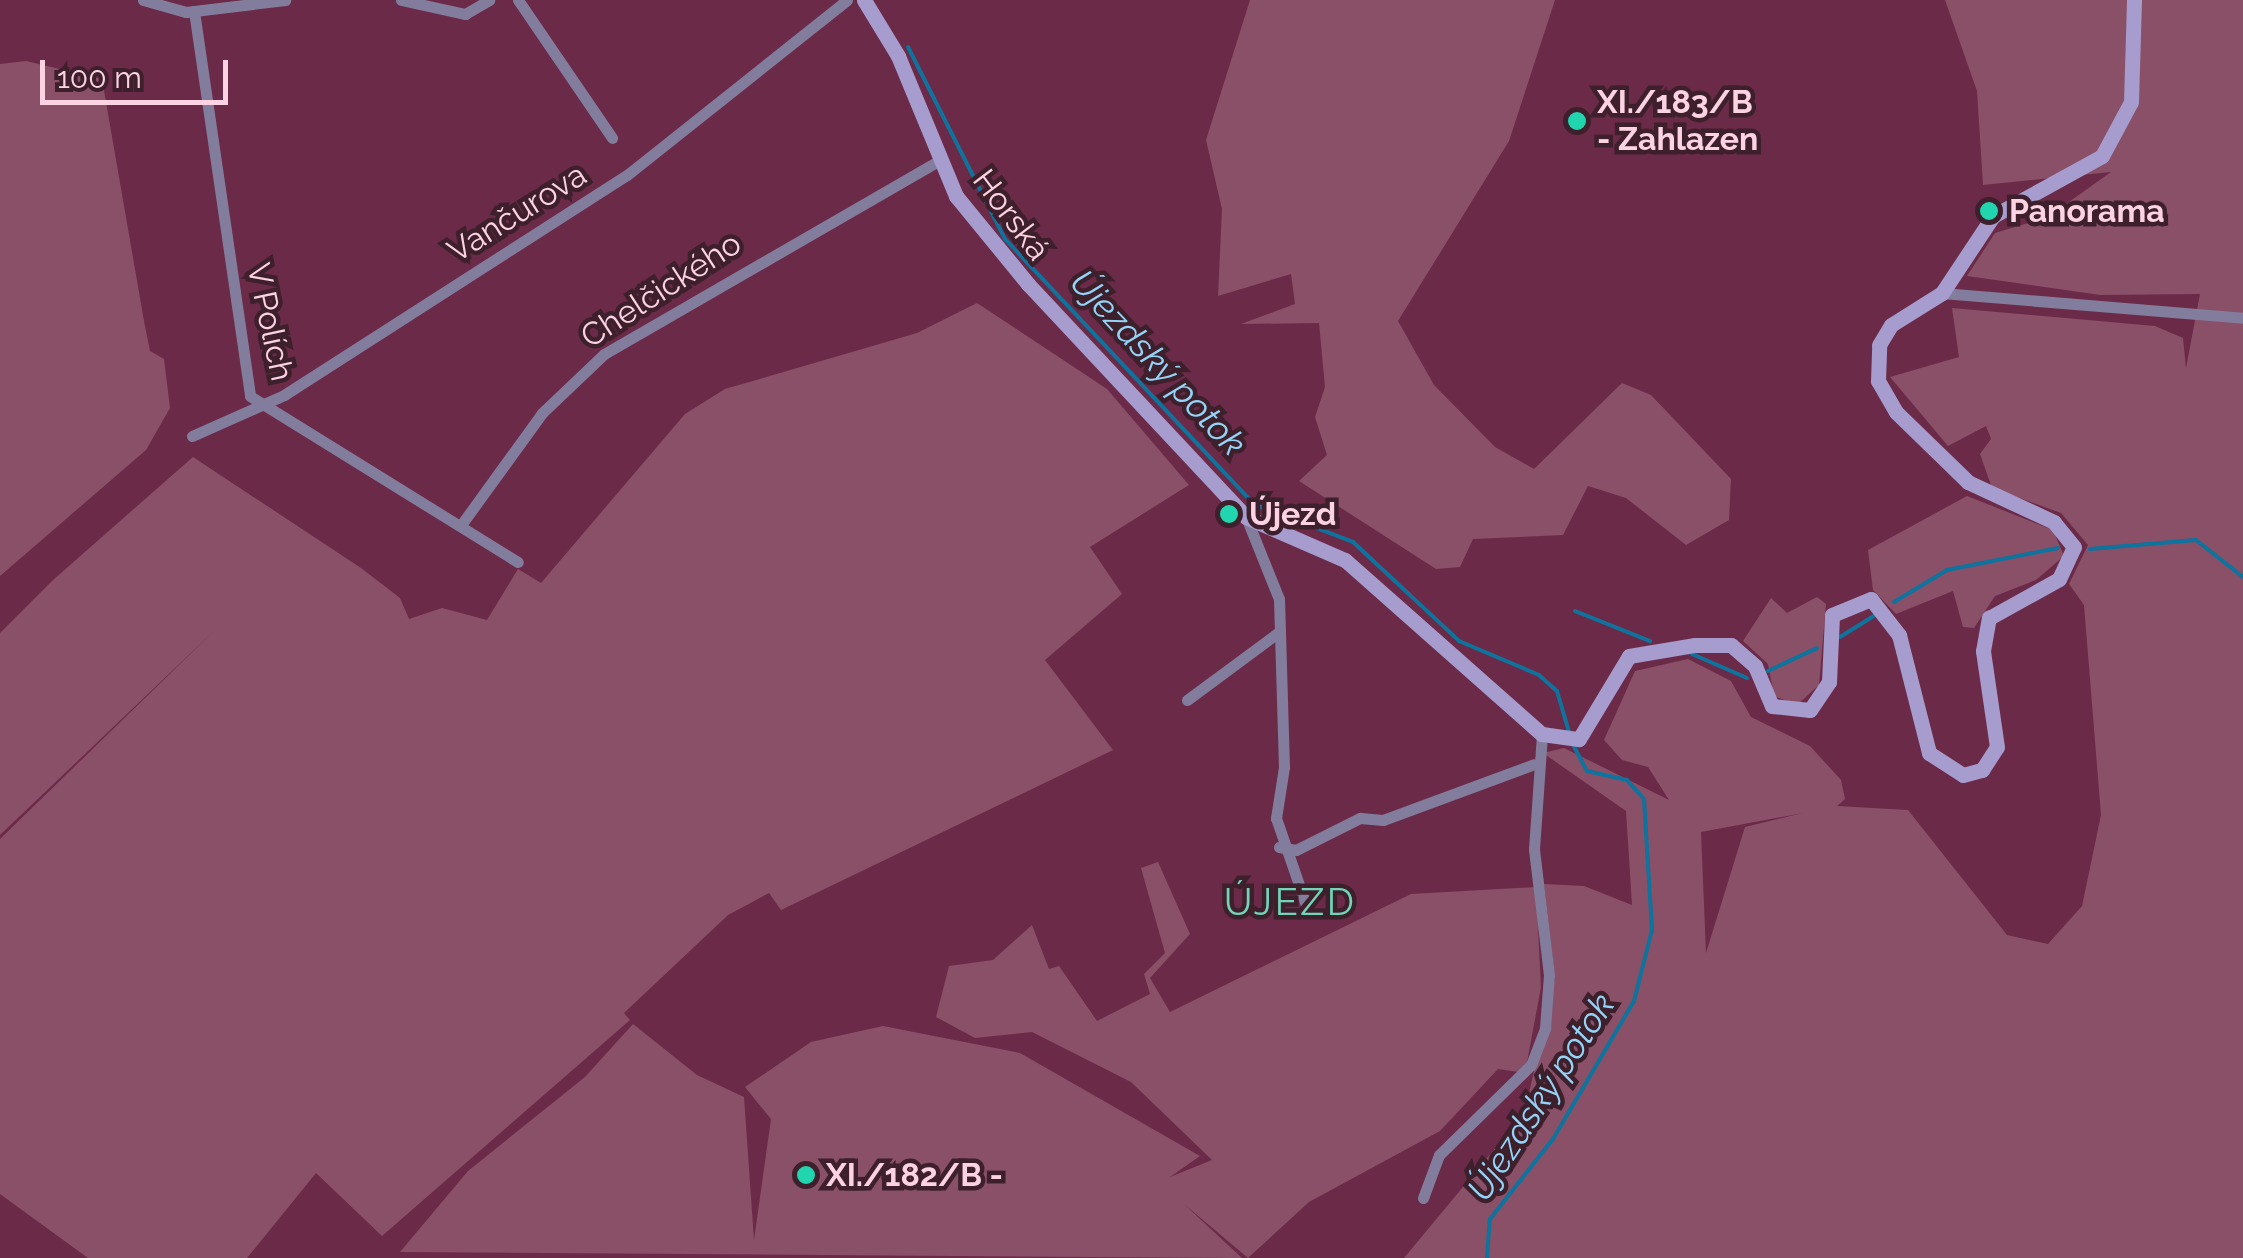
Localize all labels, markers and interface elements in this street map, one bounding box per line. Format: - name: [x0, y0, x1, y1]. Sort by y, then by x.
- scale bar: [45, 40, 232, 102]
- text: 100 m: [57, 60, 142, 95]
- place label: XI./183/B - Zahlazen: [1597, 84, 1758, 159]
- marker: XI./183/B - Zahlazen: [1566, 110, 1588, 132]
- street label: Vančurova: [441, 155, 593, 271]
- street label: Horská: [965, 162, 1057, 268]
- place label: Panorama: [2009, 192, 2165, 230]
- marker: Panorama: [1978, 200, 2000, 222]
- street label: Chelčického: [574, 224, 748, 356]
- street label: V Polích: [239, 259, 301, 385]
- water label: Újezdský potok: [1061, 261, 1255, 465]
- place label: Újezd: [1249, 495, 1336, 533]
- marker: Újezd: [1218, 503, 1240, 525]
- district label: ÚJEZD: [1224, 879, 1356, 925]
- water label: Újezdský potok: [1458, 985, 1624, 1209]
- place label: XI./182/B -: [826, 1156, 1003, 1194]
- marker: XI./182/B -: [795, 1164, 817, 1186]

